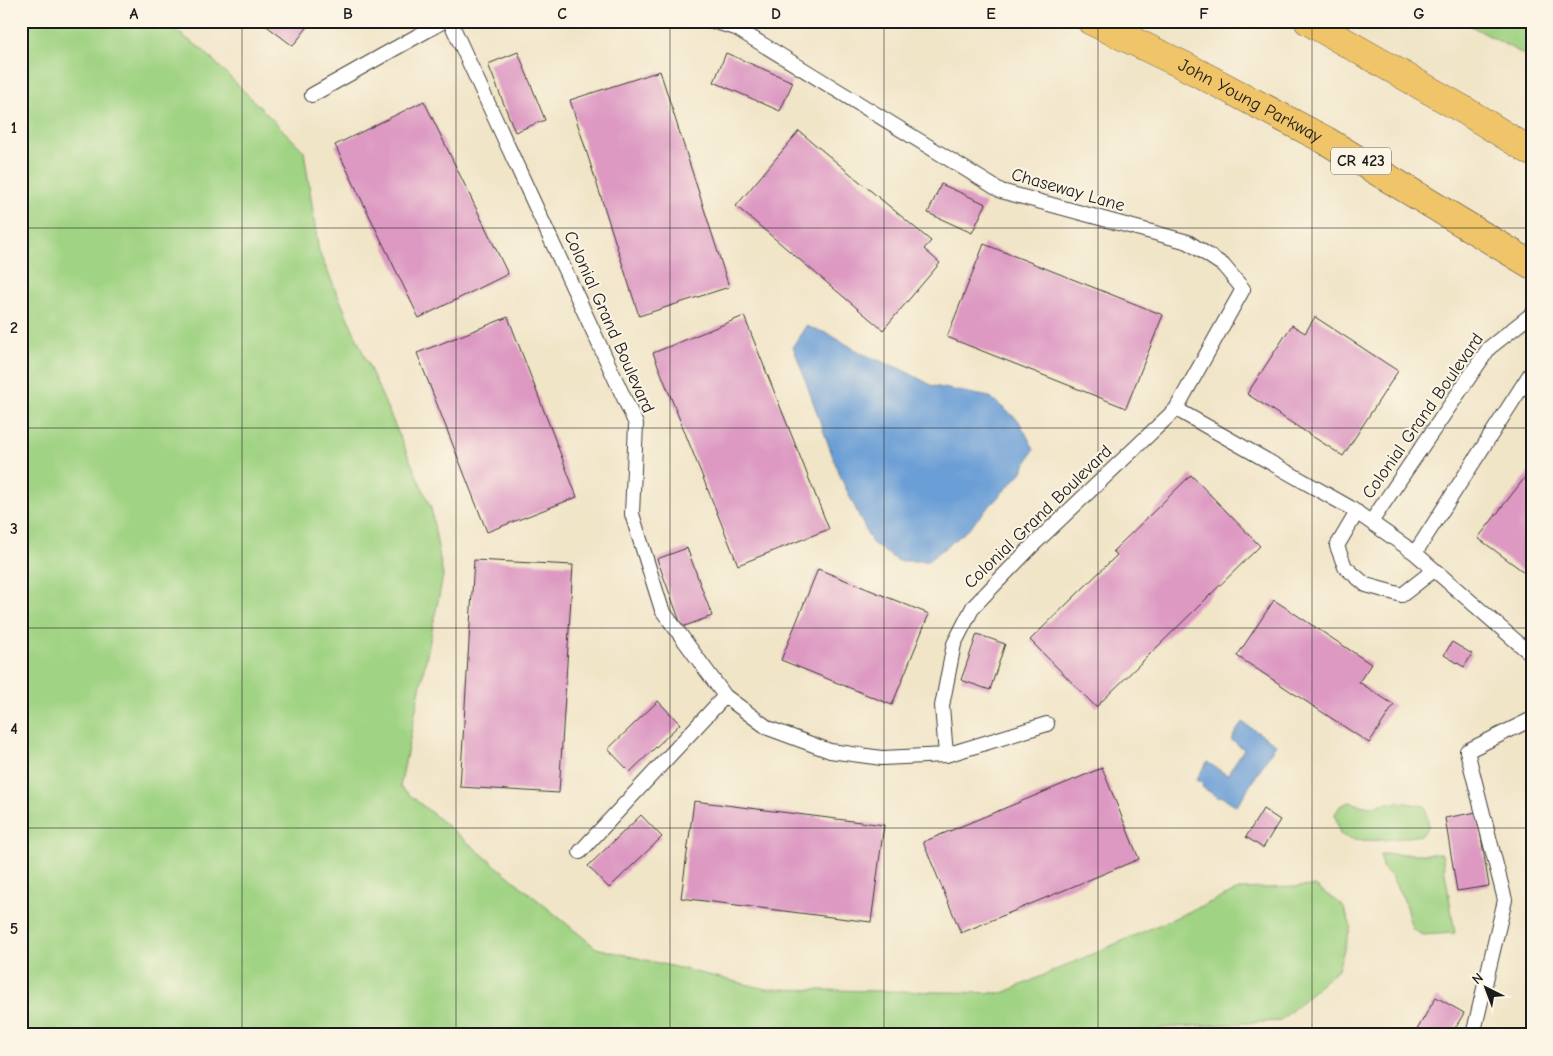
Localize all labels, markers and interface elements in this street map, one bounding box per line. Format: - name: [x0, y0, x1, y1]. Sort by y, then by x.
- text: A: [130, 5, 139, 23]
- text: B: [343, 5, 353, 23]
- text: C: [557, 5, 567, 23]
- text: D: [771, 5, 781, 23]
- text: E: [986, 5, 996, 23]
- text: F: [1199, 5, 1209, 23]
- text: G: [1413, 5, 1425, 23]
- street label: John Young Parkway: [1175, 54, 1327, 147]
- text: 1: [11, 119, 17, 137]
- road number: CR 423: [1331, 148, 1391, 175]
- street label: Chaseway Lane: [1009, 164, 1127, 216]
- street label: Colonial Grand Boulevard: [559, 228, 659, 416]
- text: 2: [10, 319, 18, 337]
- street label: Colonial Grand Boulevard: [1358, 329, 1488, 503]
- street label: Colonial Grand Boulevard: [960, 441, 1116, 593]
- text: 3: [10, 520, 18, 538]
- text: 4: [10, 720, 18, 738]
- text: 5: [10, 920, 18, 938]
- north arrow: [1460, 964, 1510, 1014]
- text: N: [1469, 969, 1487, 988]

